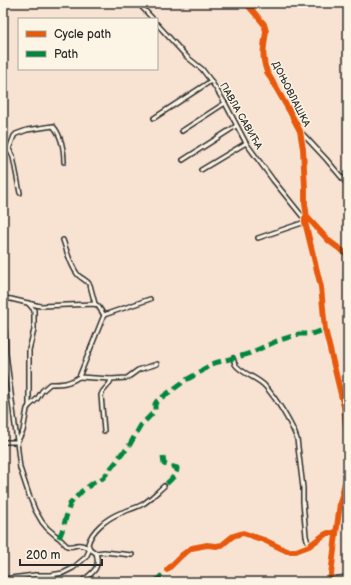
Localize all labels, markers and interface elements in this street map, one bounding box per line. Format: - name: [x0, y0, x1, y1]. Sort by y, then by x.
- legend: [18, 18, 158, 70]
- text: Cycle path: [54, 27, 111, 42]
- text: Path: [54, 47, 79, 62]
- street label: ДОЊОВЛАШКА: [269, 59, 313, 130]
- street label: ПАВЛА САВИЋА: [217, 81, 265, 152]
- scale bar: [20, 541, 102, 567]
- text: 200 m: [26, 548, 60, 563]

